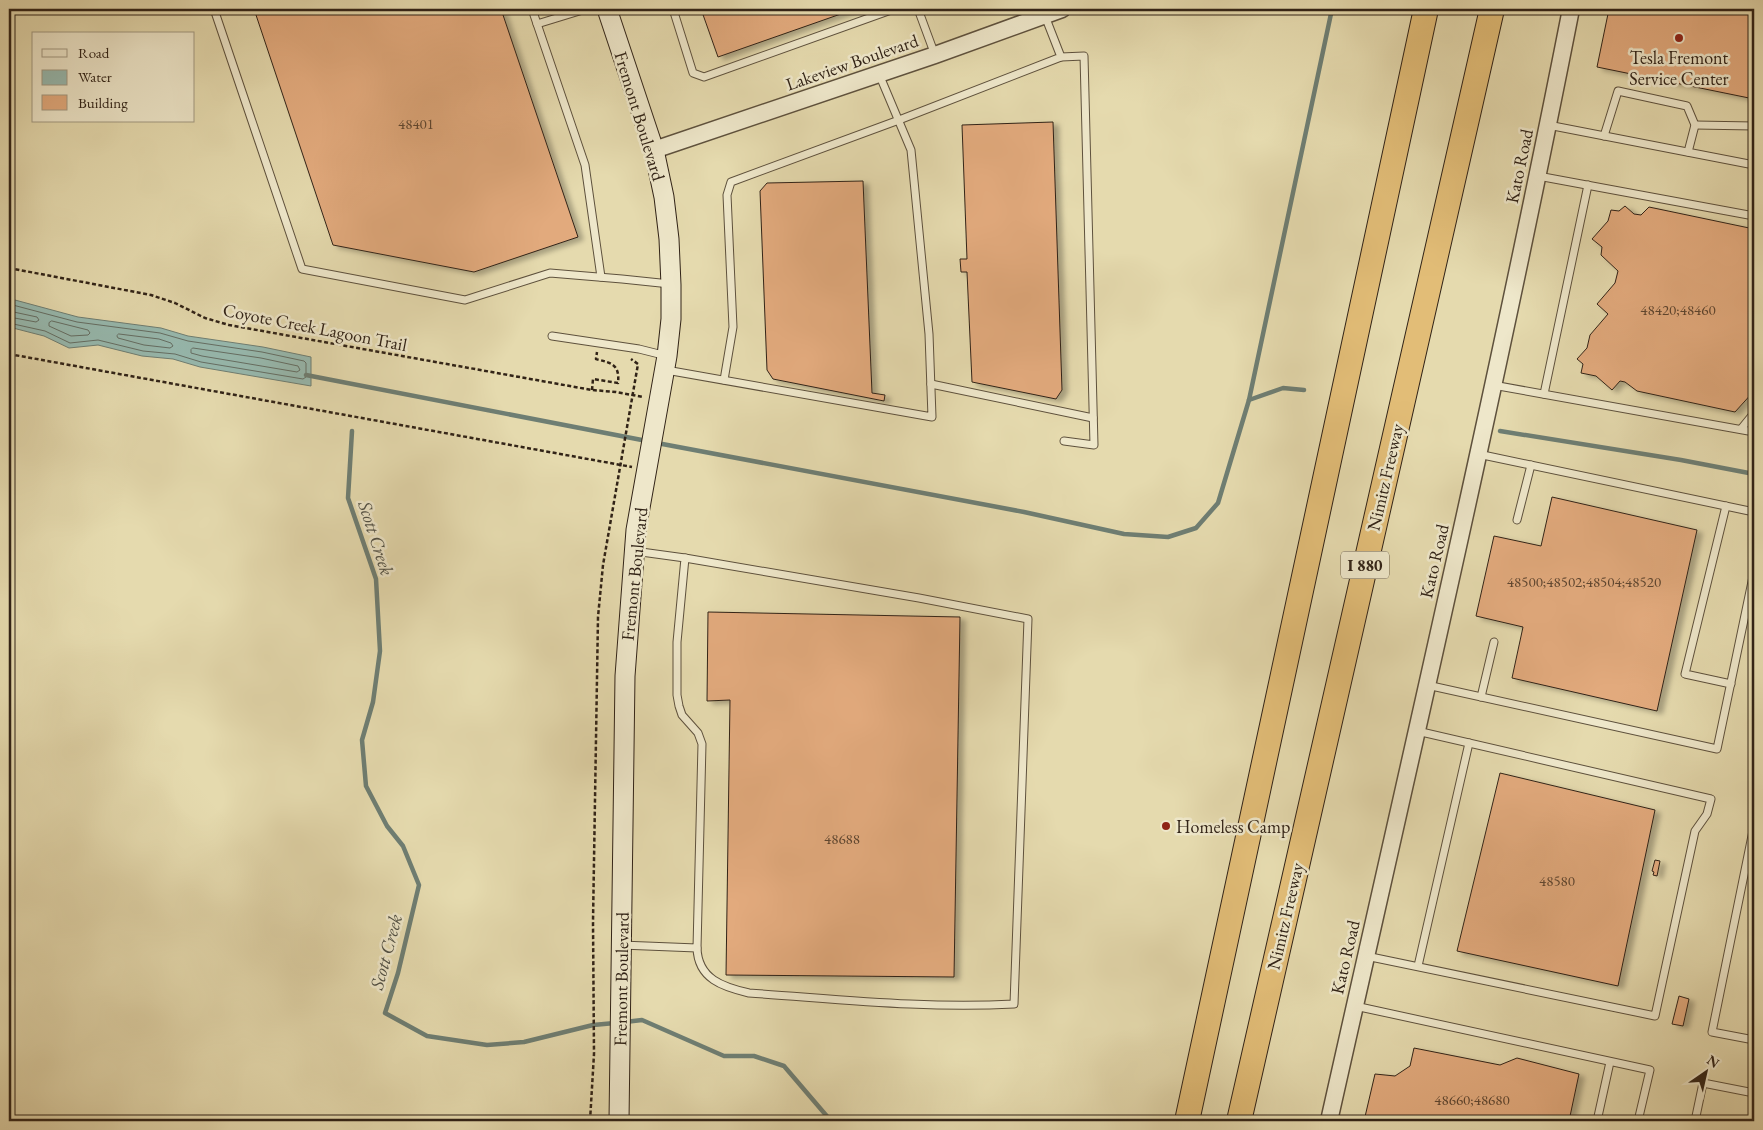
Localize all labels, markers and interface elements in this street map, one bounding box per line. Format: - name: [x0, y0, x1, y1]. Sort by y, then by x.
- street label: Lakeview Boulevard: [783, 28, 922, 95]
- legend: [32, 32, 195, 122]
- marker: Tesla Fremont Service Center: [1673, 32, 1685, 44]
- text: Road: [78, 43, 110, 62]
- place label: Tesla Fremont Service Center: [1629, 46, 1729, 90]
- street label: Fremont Boulevard: [609, 48, 671, 184]
- text: Water: [78, 67, 112, 86]
- text: Building: [78, 93, 128, 112]
- house number: 48401: [398, 114, 434, 133]
- street label: Kato Road: [1500, 126, 1538, 205]
- street label: Coyote Creek Lagoon Trail: [221, 298, 409, 356]
- house number: 48420;48460: [1640, 300, 1716, 319]
- street label: Nimitz Freeway: [1362, 421, 1409, 533]
- water label: Scott Creek: [352, 497, 400, 579]
- street label: Fremont Boulevard: [616, 505, 653, 642]
- street label: Kato Road: [1414, 521, 1454, 600]
- road number: I 880: [1341, 552, 1389, 578]
- house number: 48500;48502;48504;48520: [1507, 572, 1661, 591]
- place label: Homeless Camp: [1176, 815, 1290, 838]
- marker: Homeless Camp: [1160, 820, 1172, 832]
- house number: 48688: [824, 829, 860, 848]
- street label: Nimitz Freeway: [1262, 860, 1309, 972]
- house number: 48580: [1539, 871, 1575, 890]
- water label: Scott Creek: [364, 911, 408, 993]
- street label: Fremont Boulevard: [608, 911, 634, 1046]
- street label: Kato Road: [1325, 917, 1365, 996]
- north arrow: [1680, 1048, 1730, 1098]
- text: N: [1704, 1051, 1724, 1072]
- house number: 48660;48680: [1434, 1090, 1510, 1109]

